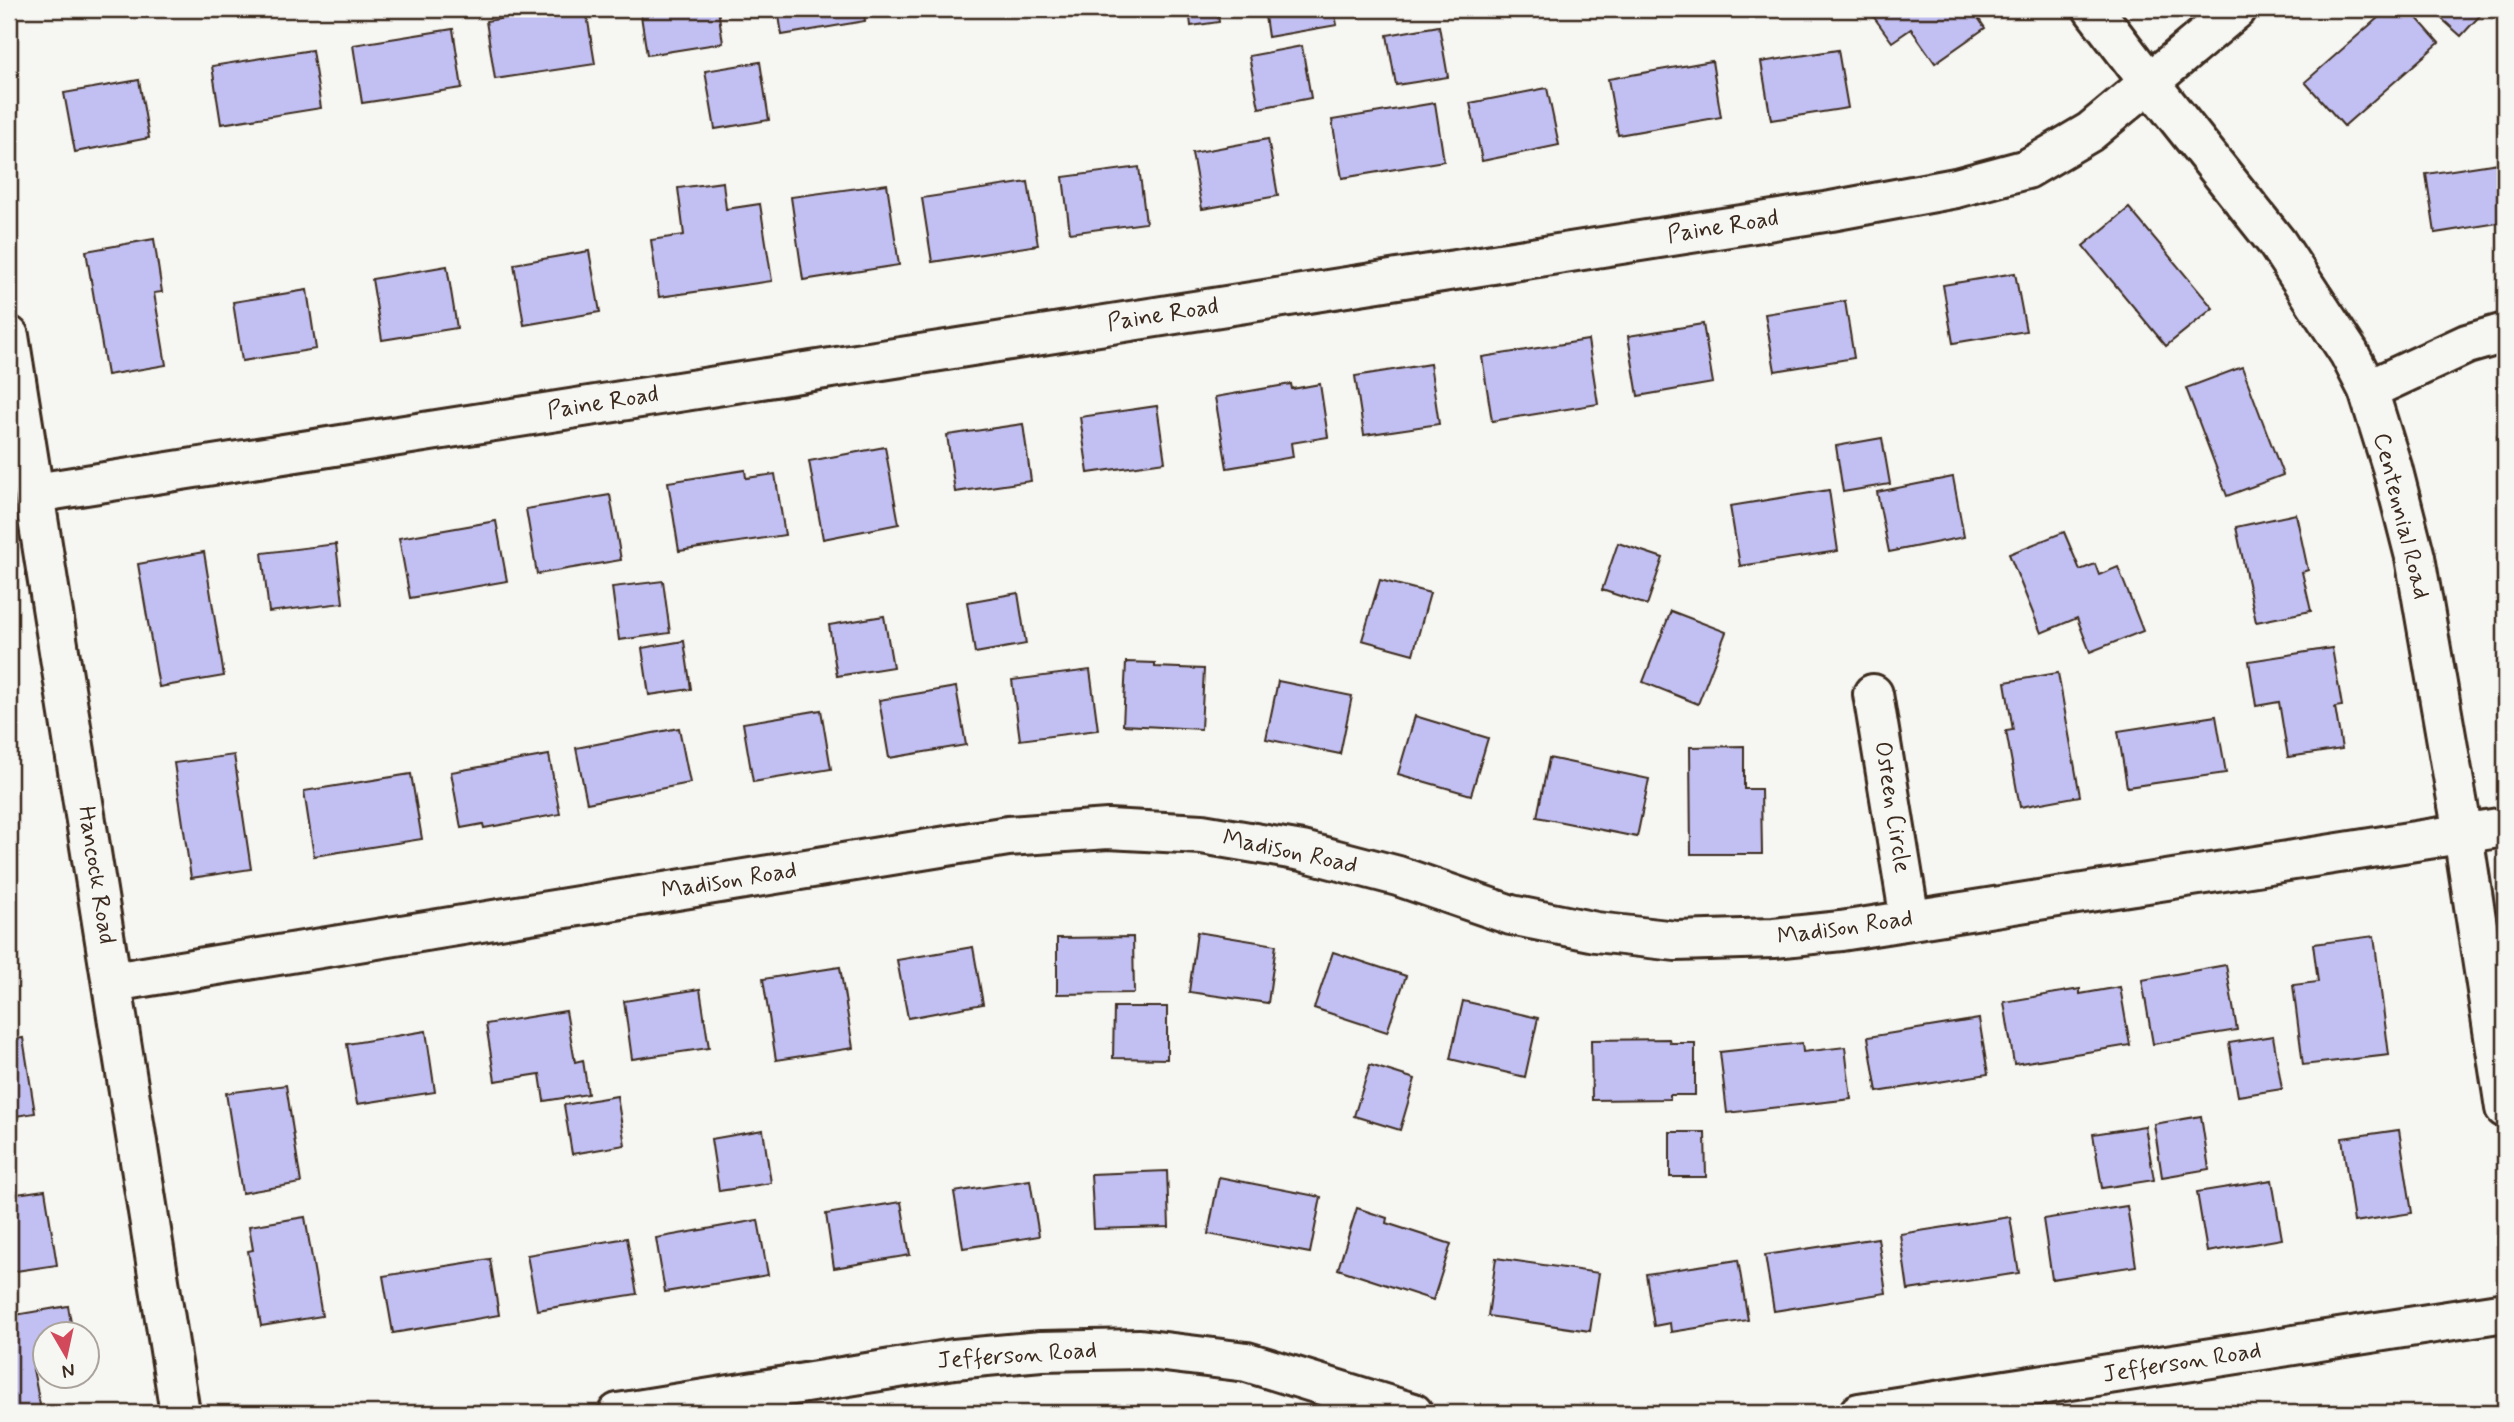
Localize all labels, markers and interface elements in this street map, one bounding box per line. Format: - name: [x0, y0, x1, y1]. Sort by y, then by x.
- street label: Paine Road: [1665, 203, 1781, 251]
- street label: Paine Road: [1105, 291, 1221, 339]
- street label: Paine Road: [545, 379, 661, 427]
- street label: Centennial Road: [2365, 430, 2437, 602]
- street label: Osteen Circle: [1866, 739, 1918, 875]
- street label: Hancock Road: [70, 804, 122, 946]
- street label: Madison Road: [1220, 823, 1360, 881]
- street label: Madison Road: [659, 855, 799, 907]
- street label: Madison Road: [1775, 903, 1915, 953]
- north arrow: [32, 1320, 102, 1390]
- street label: Jefferson Road: [936, 1335, 1098, 1377]
- street label: Jefferson Road: [2101, 1335, 2263, 1391]
- text: N: [60, 1357, 77, 1384]

